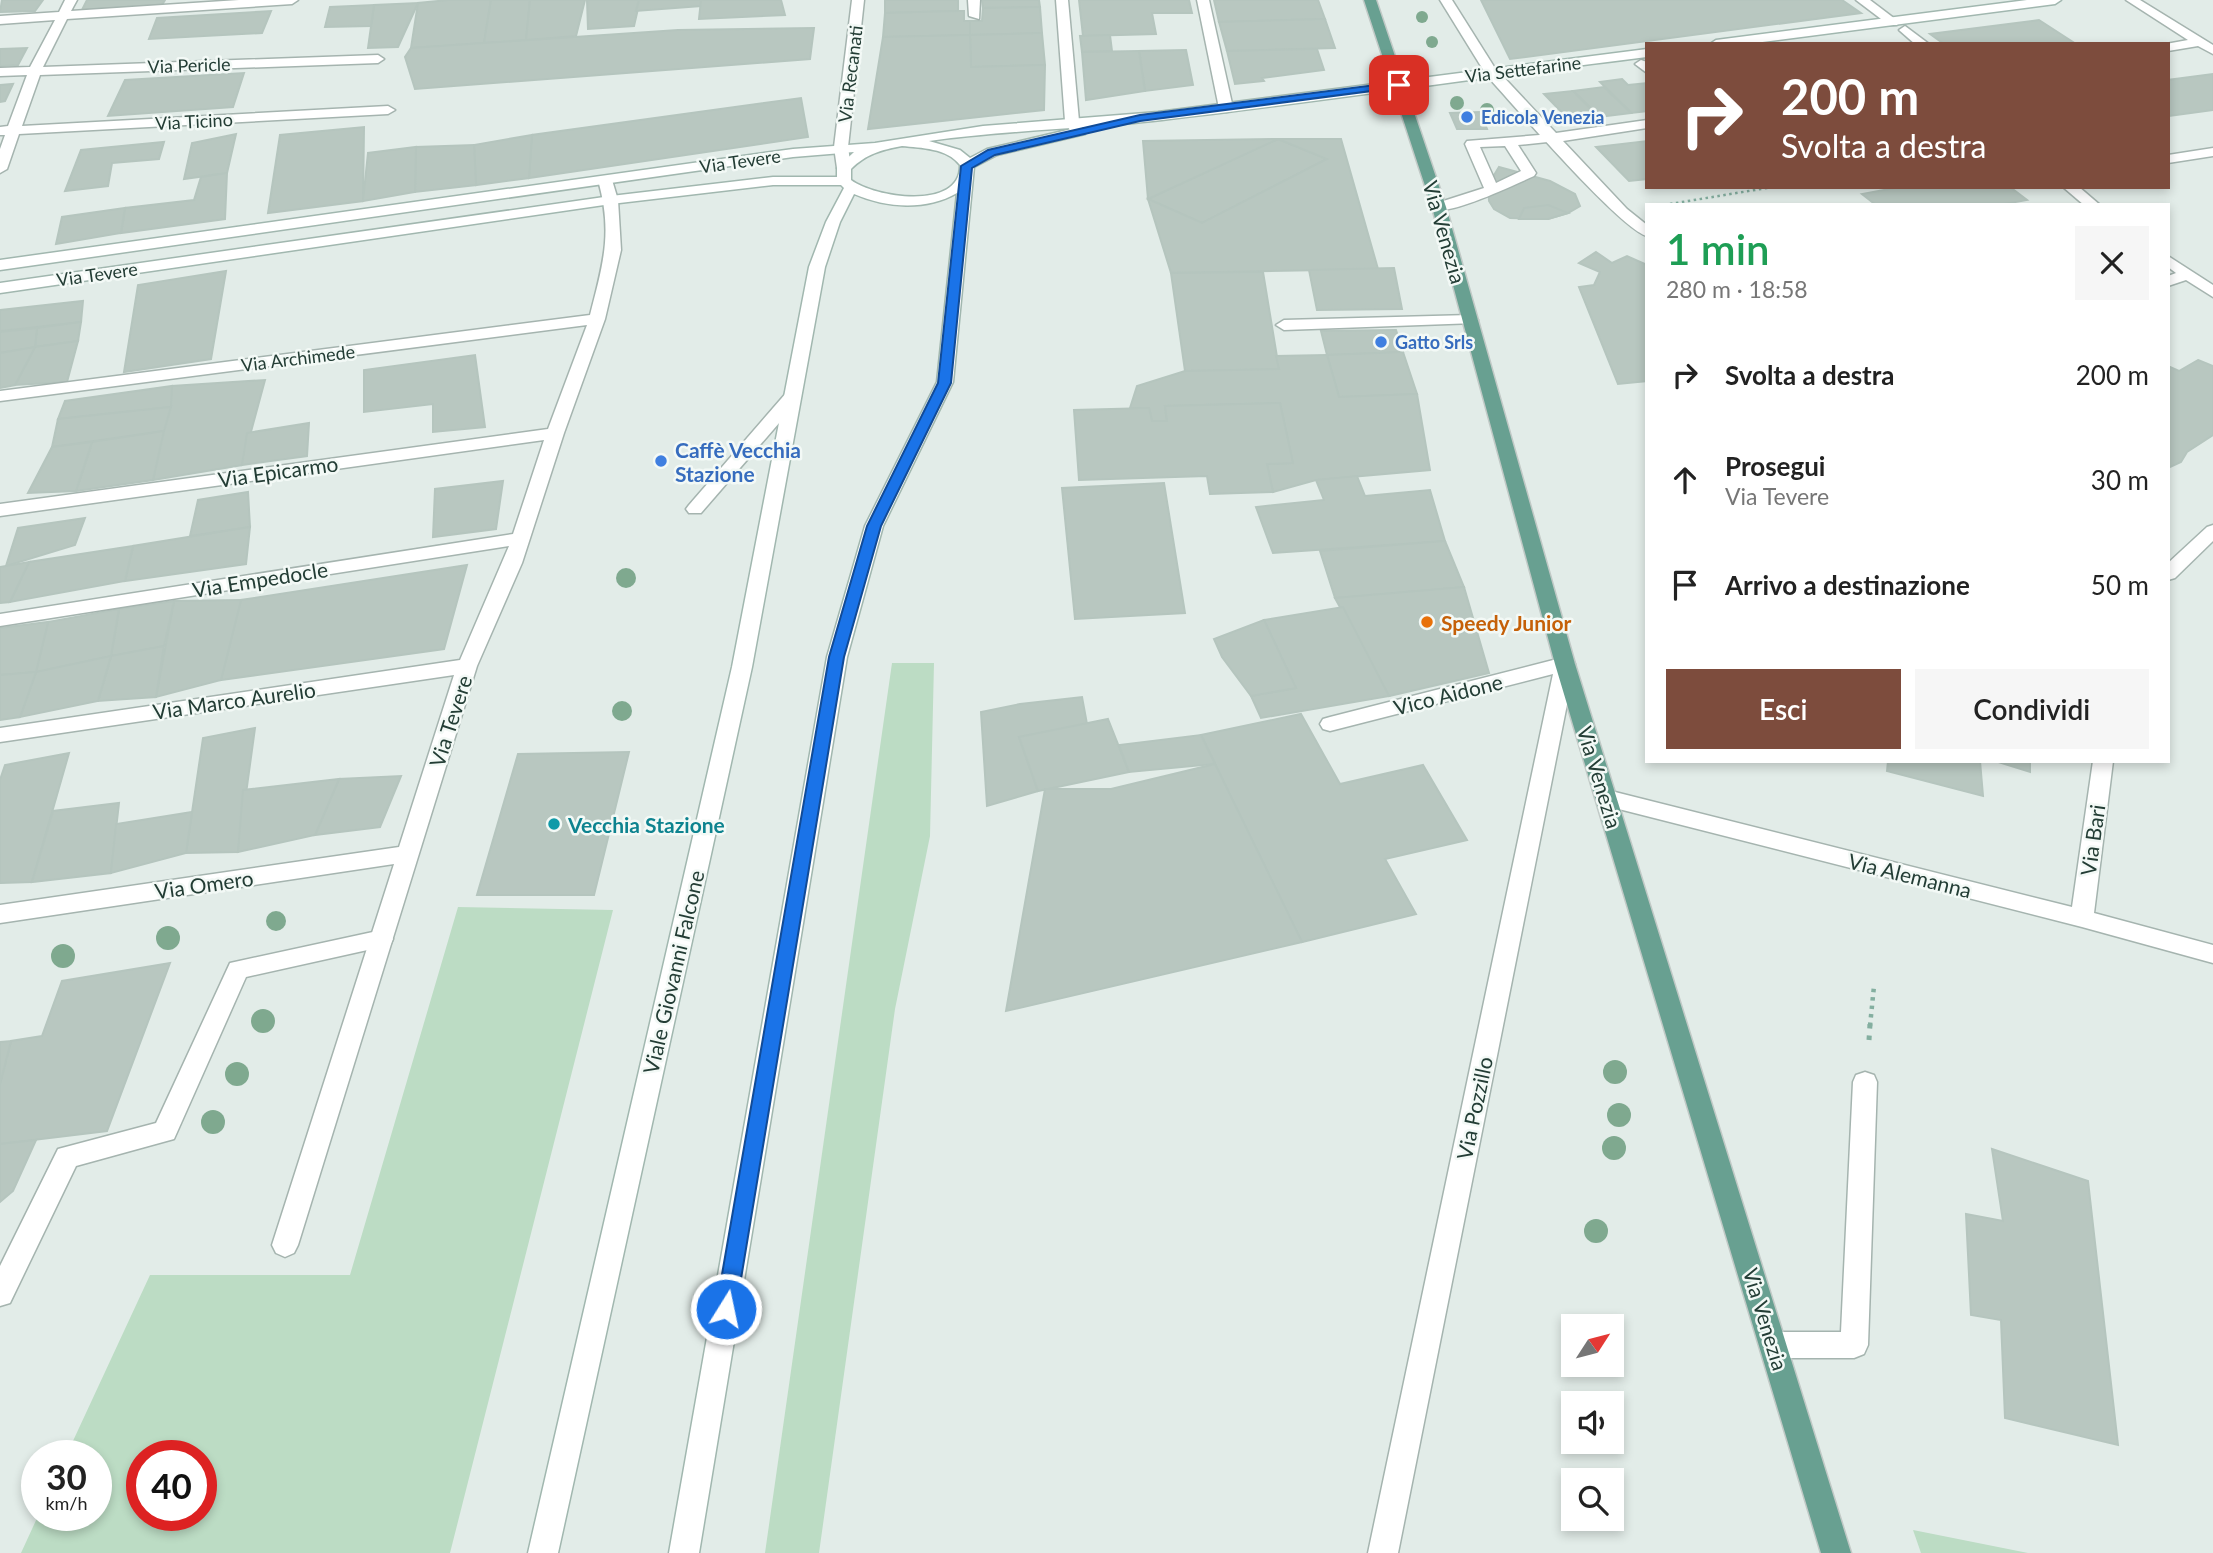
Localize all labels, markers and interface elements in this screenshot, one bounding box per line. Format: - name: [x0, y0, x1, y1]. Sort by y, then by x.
- street label: Via Recanati: [833, 24, 867, 124]
- street label: Via Settefarine: [1464, 51, 1582, 87]
- street label: Via Pericle: [147, 53, 231, 77]
- pin: [1369, 55, 1429, 115]
- icon: arrive: [1380, 66, 1418, 104]
- text: 200 m: [1781, 67, 1919, 125]
- icon: right: [1666, 70, 1757, 161]
- place label: Edicola Venezia: [1481, 106, 1604, 128]
- street label: Via Ticino: [155, 108, 233, 134]
- marker: Edicola Venezia: [1459, 109, 1475, 125]
- text: Svolta a destra: [1781, 126, 1986, 165]
- street label: Via Tevere: [698, 144, 782, 178]
- street label: Via Venezia: [1418, 178, 1472, 286]
- text: 1 min: [1666, 224, 1770, 274]
- button: close: [2075, 226, 2149, 300]
- street label: Via Tevere: [55, 257, 139, 291]
- text: 280 m · 18:58: [1666, 275, 1808, 303]
- place label: Gatto Srls: [1395, 331, 1473, 353]
- marker: Gatto Srls: [1373, 334, 1389, 350]
- street label: Via Archimede: [240, 340, 356, 376]
- icon: right: [1666, 356, 1704, 394]
- text: Svolta a destra: [1725, 359, 1895, 391]
- text: 200 m: [2076, 359, 2149, 391]
- place label: Caffè Vecchia Stazione: [675, 437, 801, 486]
- street label: Via Epicarmo: [216, 450, 340, 492]
- text: Prosegui: [1725, 450, 1825, 482]
- marker: Caffè Vecchia Stazione: [653, 453, 669, 469]
- icon: ahead: [1666, 461, 1704, 499]
- text: 30 m: [2091, 464, 2149, 496]
- text: Via Tevere: [1725, 482, 1829, 510]
- street label: Via Empedocle: [190, 556, 330, 602]
- icon: arrive: [1666, 566, 1704, 604]
- text: Arrivo a destinazione: [1725, 569, 1970, 601]
- text: 50 m: [2091, 569, 2149, 601]
- place label: Speedy Junior: [1441, 610, 1571, 635]
- marker: Speedy Junior: [1419, 614, 1435, 630]
- street label: Vico Aidone: [1391, 668, 1505, 720]
- button: Esci: [1666, 669, 1901, 749]
- button: Condividi: [1915, 669, 2149, 749]
- street label: Via Tevere: [423, 672, 477, 770]
- street label: Via Marco Aurelio: [151, 676, 317, 724]
- street label: Via Venezia: [1573, 723, 1627, 831]
- street label: Via Bari: [2075, 803, 2109, 877]
- place label: Vecchia Stazione: [567, 812, 725, 837]
- marker: Vecchia Stazione: [546, 816, 562, 832]
- street label: Via Alemanna: [1846, 848, 1974, 902]
- street label: Via Omero: [153, 865, 255, 903]
- street label: Viale Giovanni Falcone: [637, 868, 709, 1076]
- street label: Via Pozzillo: [1451, 1054, 1497, 1162]
- street label: Via Venezia: [1739, 1265, 1793, 1373]
- position arrow: [689, 1272, 763, 1346]
- north arrow: [1561, 1314, 1624, 1377]
- map controls: [1561, 1314, 1624, 1531]
- button: sound: [1561, 1391, 1624, 1454]
- speed limit sign: 40: [126, 1440, 217, 1531]
- text: 30: [46, 1455, 87, 1497]
- button: search: [1561, 1468, 1624, 1531]
- text: km/h: [45, 1492, 88, 1514]

